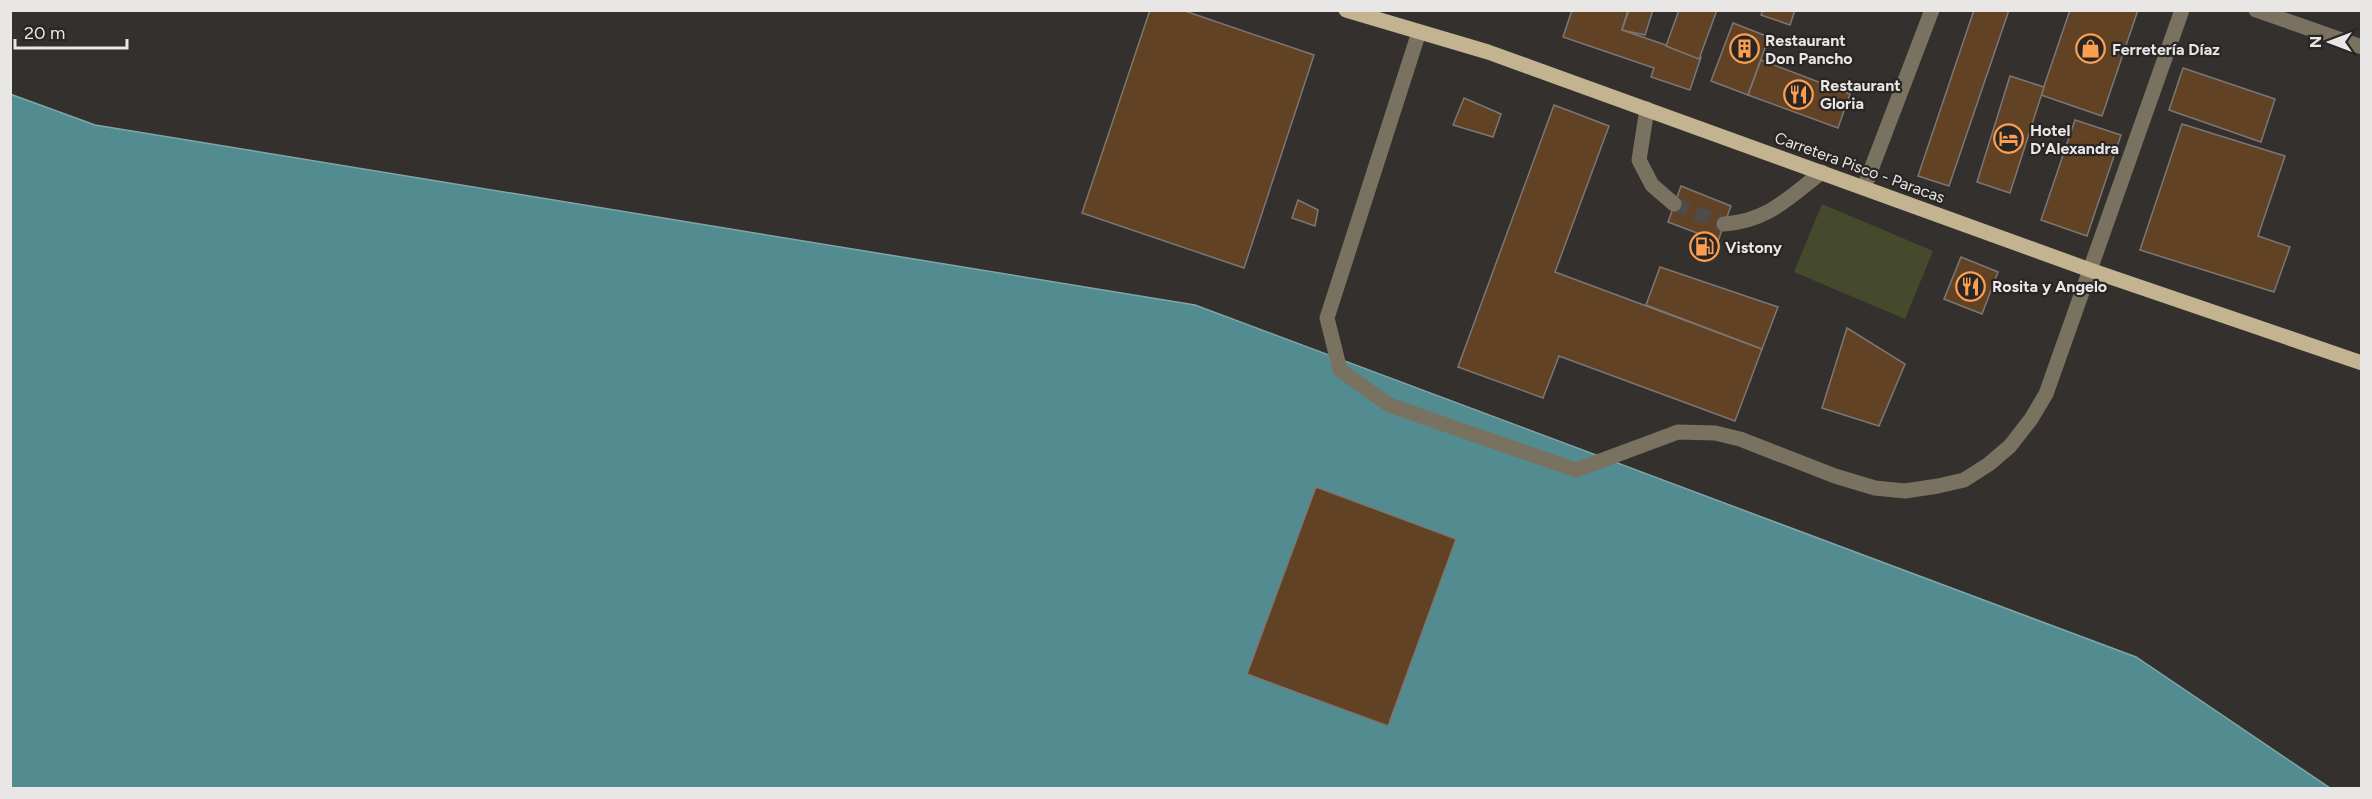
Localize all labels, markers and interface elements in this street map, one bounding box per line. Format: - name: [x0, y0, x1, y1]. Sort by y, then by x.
- scale bar: [15, 12, 128, 50]
- north arrow: [2300, 12, 2360, 72]
- text: 20 m: [24, 22, 65, 44]
- place label: Restaurant Don Pancho: [1765, 31, 1853, 68]
- building icon: Restaurant Don Pancho: [1728, 33, 1760, 65]
- shop icon: Ferretería Díaz: [2075, 33, 2107, 65]
- text: N: [2306, 36, 2325, 48]
- place label: Ferretería Díaz: [2112, 40, 2220, 59]
- place label: Restaurant Gloria: [1820, 76, 1901, 113]
- restaurant icon: Restaurant Gloria: [1783, 78, 1815, 110]
- place label: Hotel D'Alexandra: [2030, 121, 2119, 158]
- hotel icon: Hotel D'Alexandra: [1993, 123, 2025, 155]
- street label: Carretera Pisco - Paracas: [1772, 128, 1947, 207]
- fuel station icon: Vistony: [1688, 231, 1720, 263]
- place label: Vistony: [1725, 238, 1783, 257]
- restaurant icon: Rosita y Angelo: [1955, 270, 1987, 302]
- place label: Rosita y Angelo: [1992, 277, 2107, 296]

